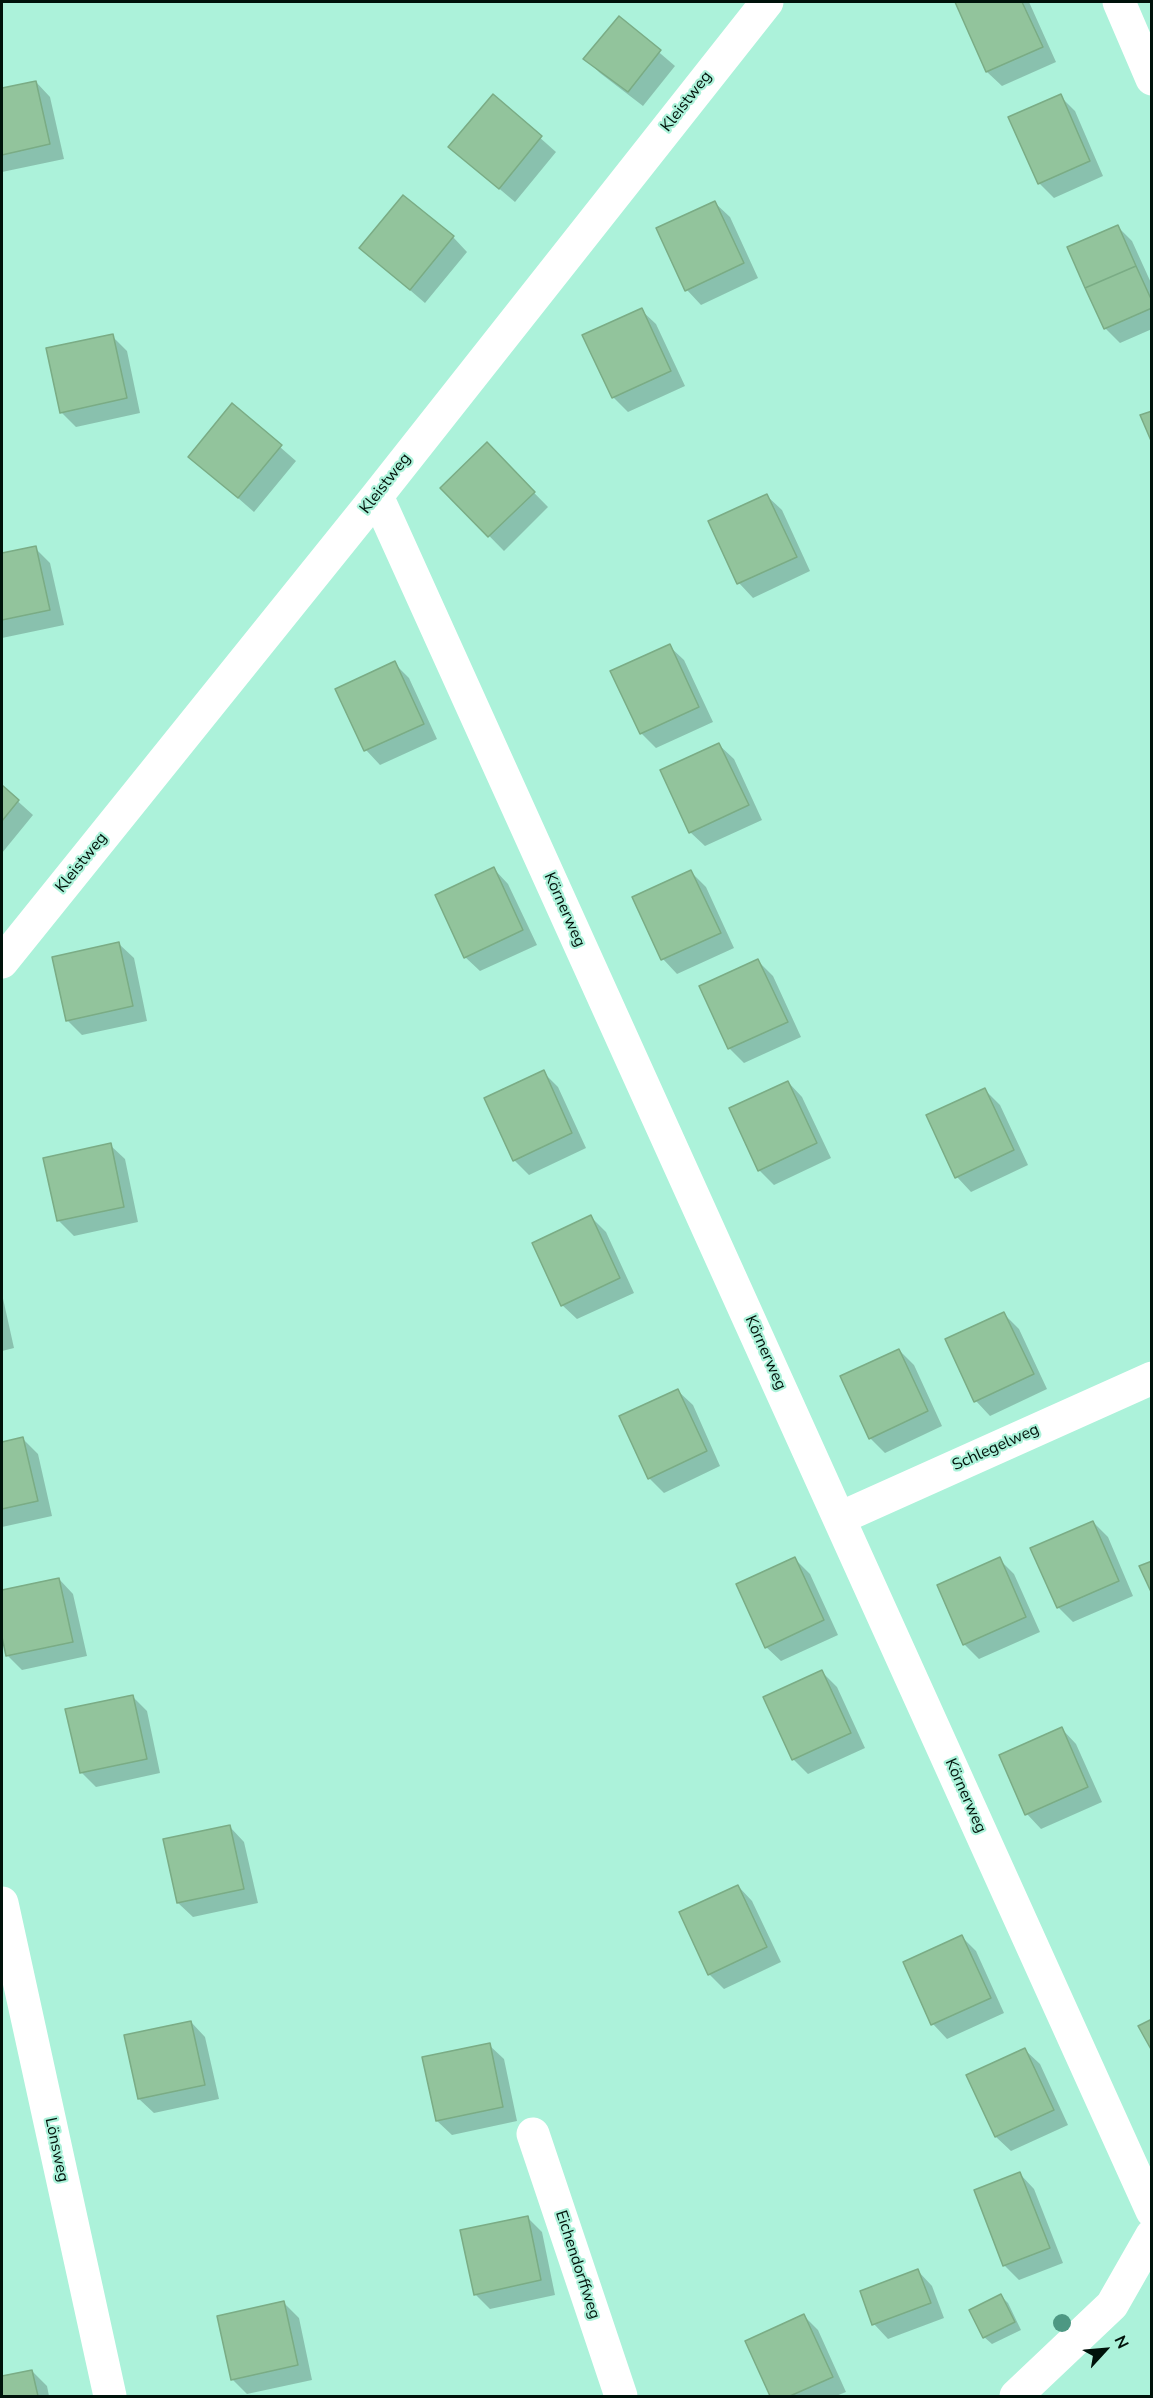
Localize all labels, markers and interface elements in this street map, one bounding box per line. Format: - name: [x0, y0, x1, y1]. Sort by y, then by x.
- street label: Kleistweg: [657, 68, 717, 136]
- street label: Kleistweg: [356, 450, 416, 518]
- street label: Kleistweg: [52, 829, 112, 897]
- street label: Körnerweg: [539, 870, 589, 950]
- street label: Körnerweg: [740, 1313, 790, 1393]
- street label: Schlegelweg: [950, 1420, 1042, 1476]
- street label: Körnerweg: [940, 1756, 990, 1836]
- street label: Lönsweg: [40, 2116, 72, 2184]
- street label: Eichendorffweg: [550, 2208, 604, 2322]
- north arrow: [1075, 2320, 1135, 2380]
- text: N: [1109, 2332, 1134, 2352]

